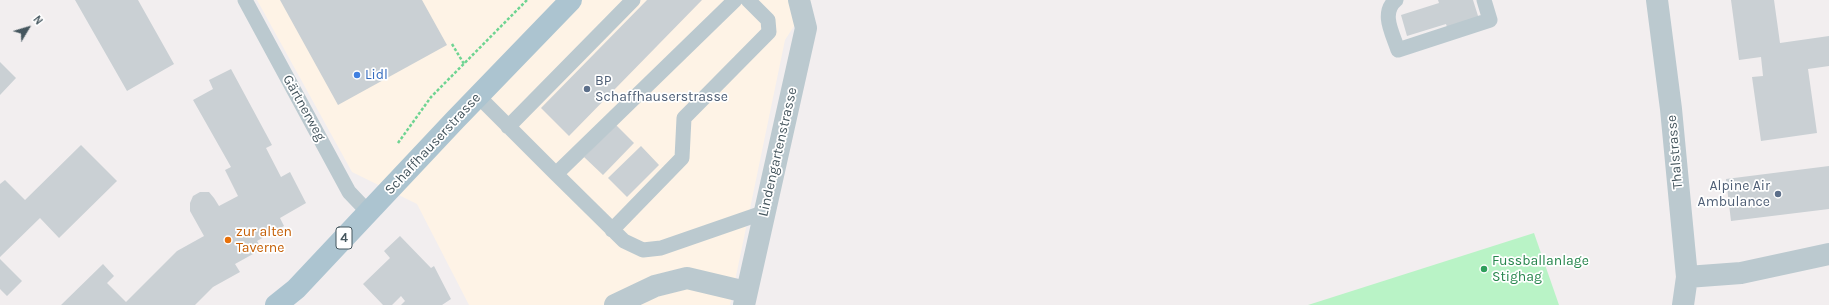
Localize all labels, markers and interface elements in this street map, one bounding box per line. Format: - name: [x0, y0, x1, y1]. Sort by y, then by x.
- north arrow: [8, 8, 48, 48]
- text: N: [30, 13, 45, 27]
- place label: Lidl: [365, 67, 388, 83]
- marker: Lidl: [352, 70, 362, 80]
- street label: Gärtnerweg: [279, 72, 329, 144]
- place label: BP Schaffhauserstrasse: [595, 73, 728, 106]
- marker: BP Schaffhauserstrasse: [582, 84, 592, 94]
- street label: Lindengartenstrasse: [755, 86, 801, 218]
- street label: Schaffhauserstrasse: [382, 90, 484, 198]
- street label: Thalstrasse: [1663, 114, 1687, 190]
- place label: Alpine Air Ambulance: [1698, 178, 1770, 210]
- marker: Alpine Air Ambulance: [1773, 189, 1783, 199]
- place label: zur alten Taverne: [236, 224, 292, 256]
- road number: 4: [336, 227, 352, 249]
- marker: zur alten Taverne: [223, 235, 233, 245]
- place label: Fussballanlage Stighag: [1492, 253, 1589, 286]
- marker: Fussballanlage Stighag: [1479, 264, 1489, 274]

